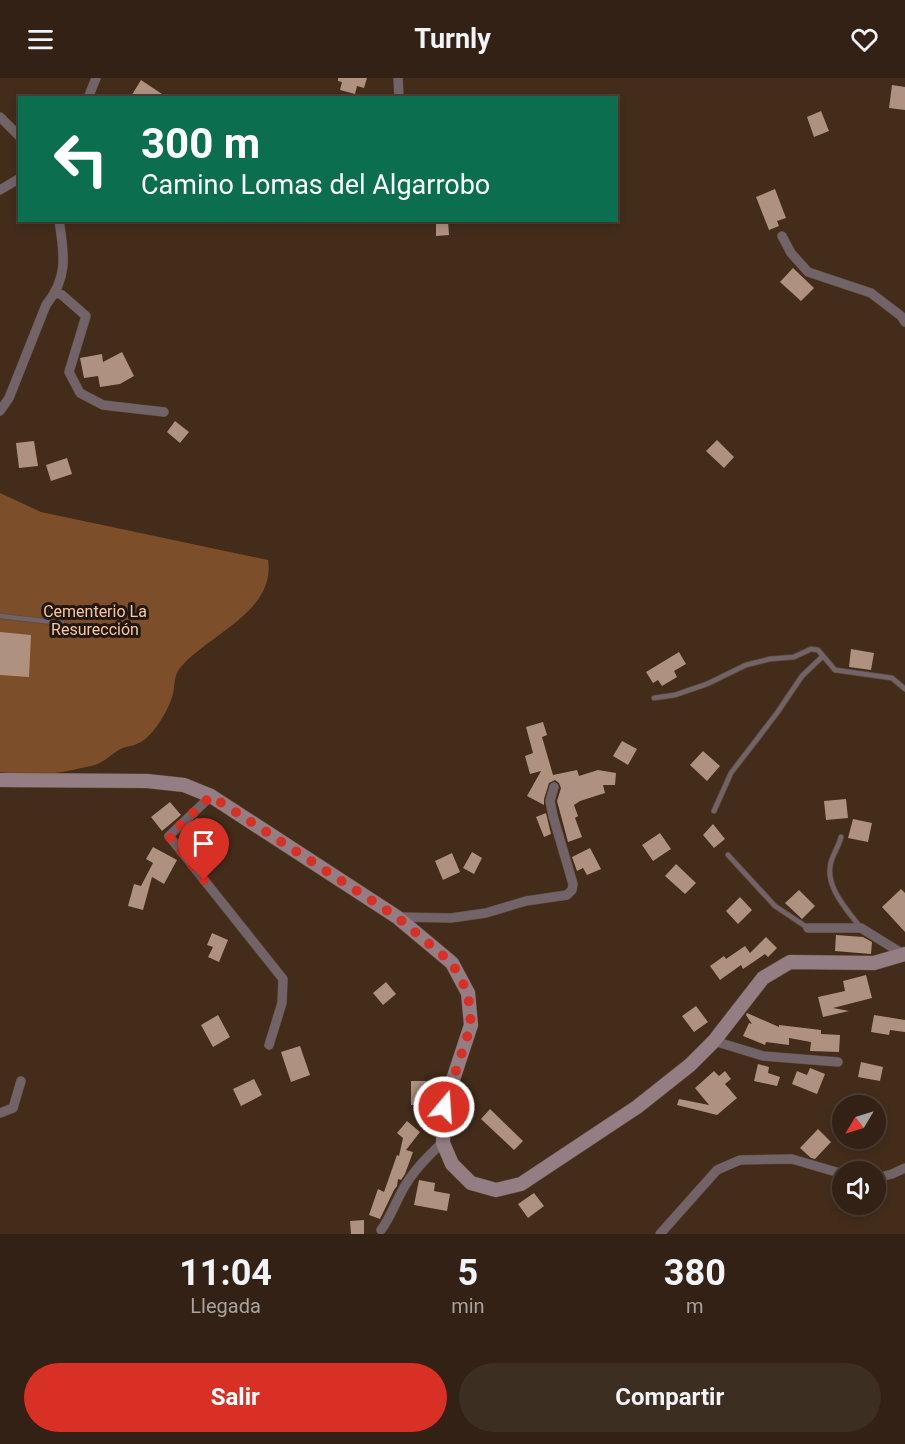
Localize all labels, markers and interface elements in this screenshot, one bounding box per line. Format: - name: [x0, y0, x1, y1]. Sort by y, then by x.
- icon: menu: [24, 23, 57, 56]
- text: Turnly: [414, 23, 491, 55]
- icon: heart: [848, 23, 881, 56]
- text: 300 m: [141, 119, 260, 168]
- icon: left: [42, 120, 120, 198]
- text: Camino Lomas del Algarrobo: [141, 169, 490, 201]
- park label: Cementerio La Resurección: [43, 602, 147, 639]
- pin: [178, 818, 229, 880]
- icon: arrive: [187, 827, 220, 860]
- position arrow: [412, 1075, 476, 1139]
- north arrow: [832, 1095, 886, 1149]
- map controls: [832, 1095, 886, 1215]
- button: sound: [832, 1161, 886, 1215]
- text: 11:04: [179, 1252, 272, 1294]
- text: 5: [458, 1252, 478, 1294]
- text: 380: [664, 1252, 726, 1294]
- text: Llegada: [190, 1294, 261, 1318]
- text: min: [451, 1294, 485, 1318]
- text: m: [686, 1294, 704, 1318]
- button: Salir: [24, 1363, 447, 1432]
- button: Compartir: [459, 1363, 881, 1432]

